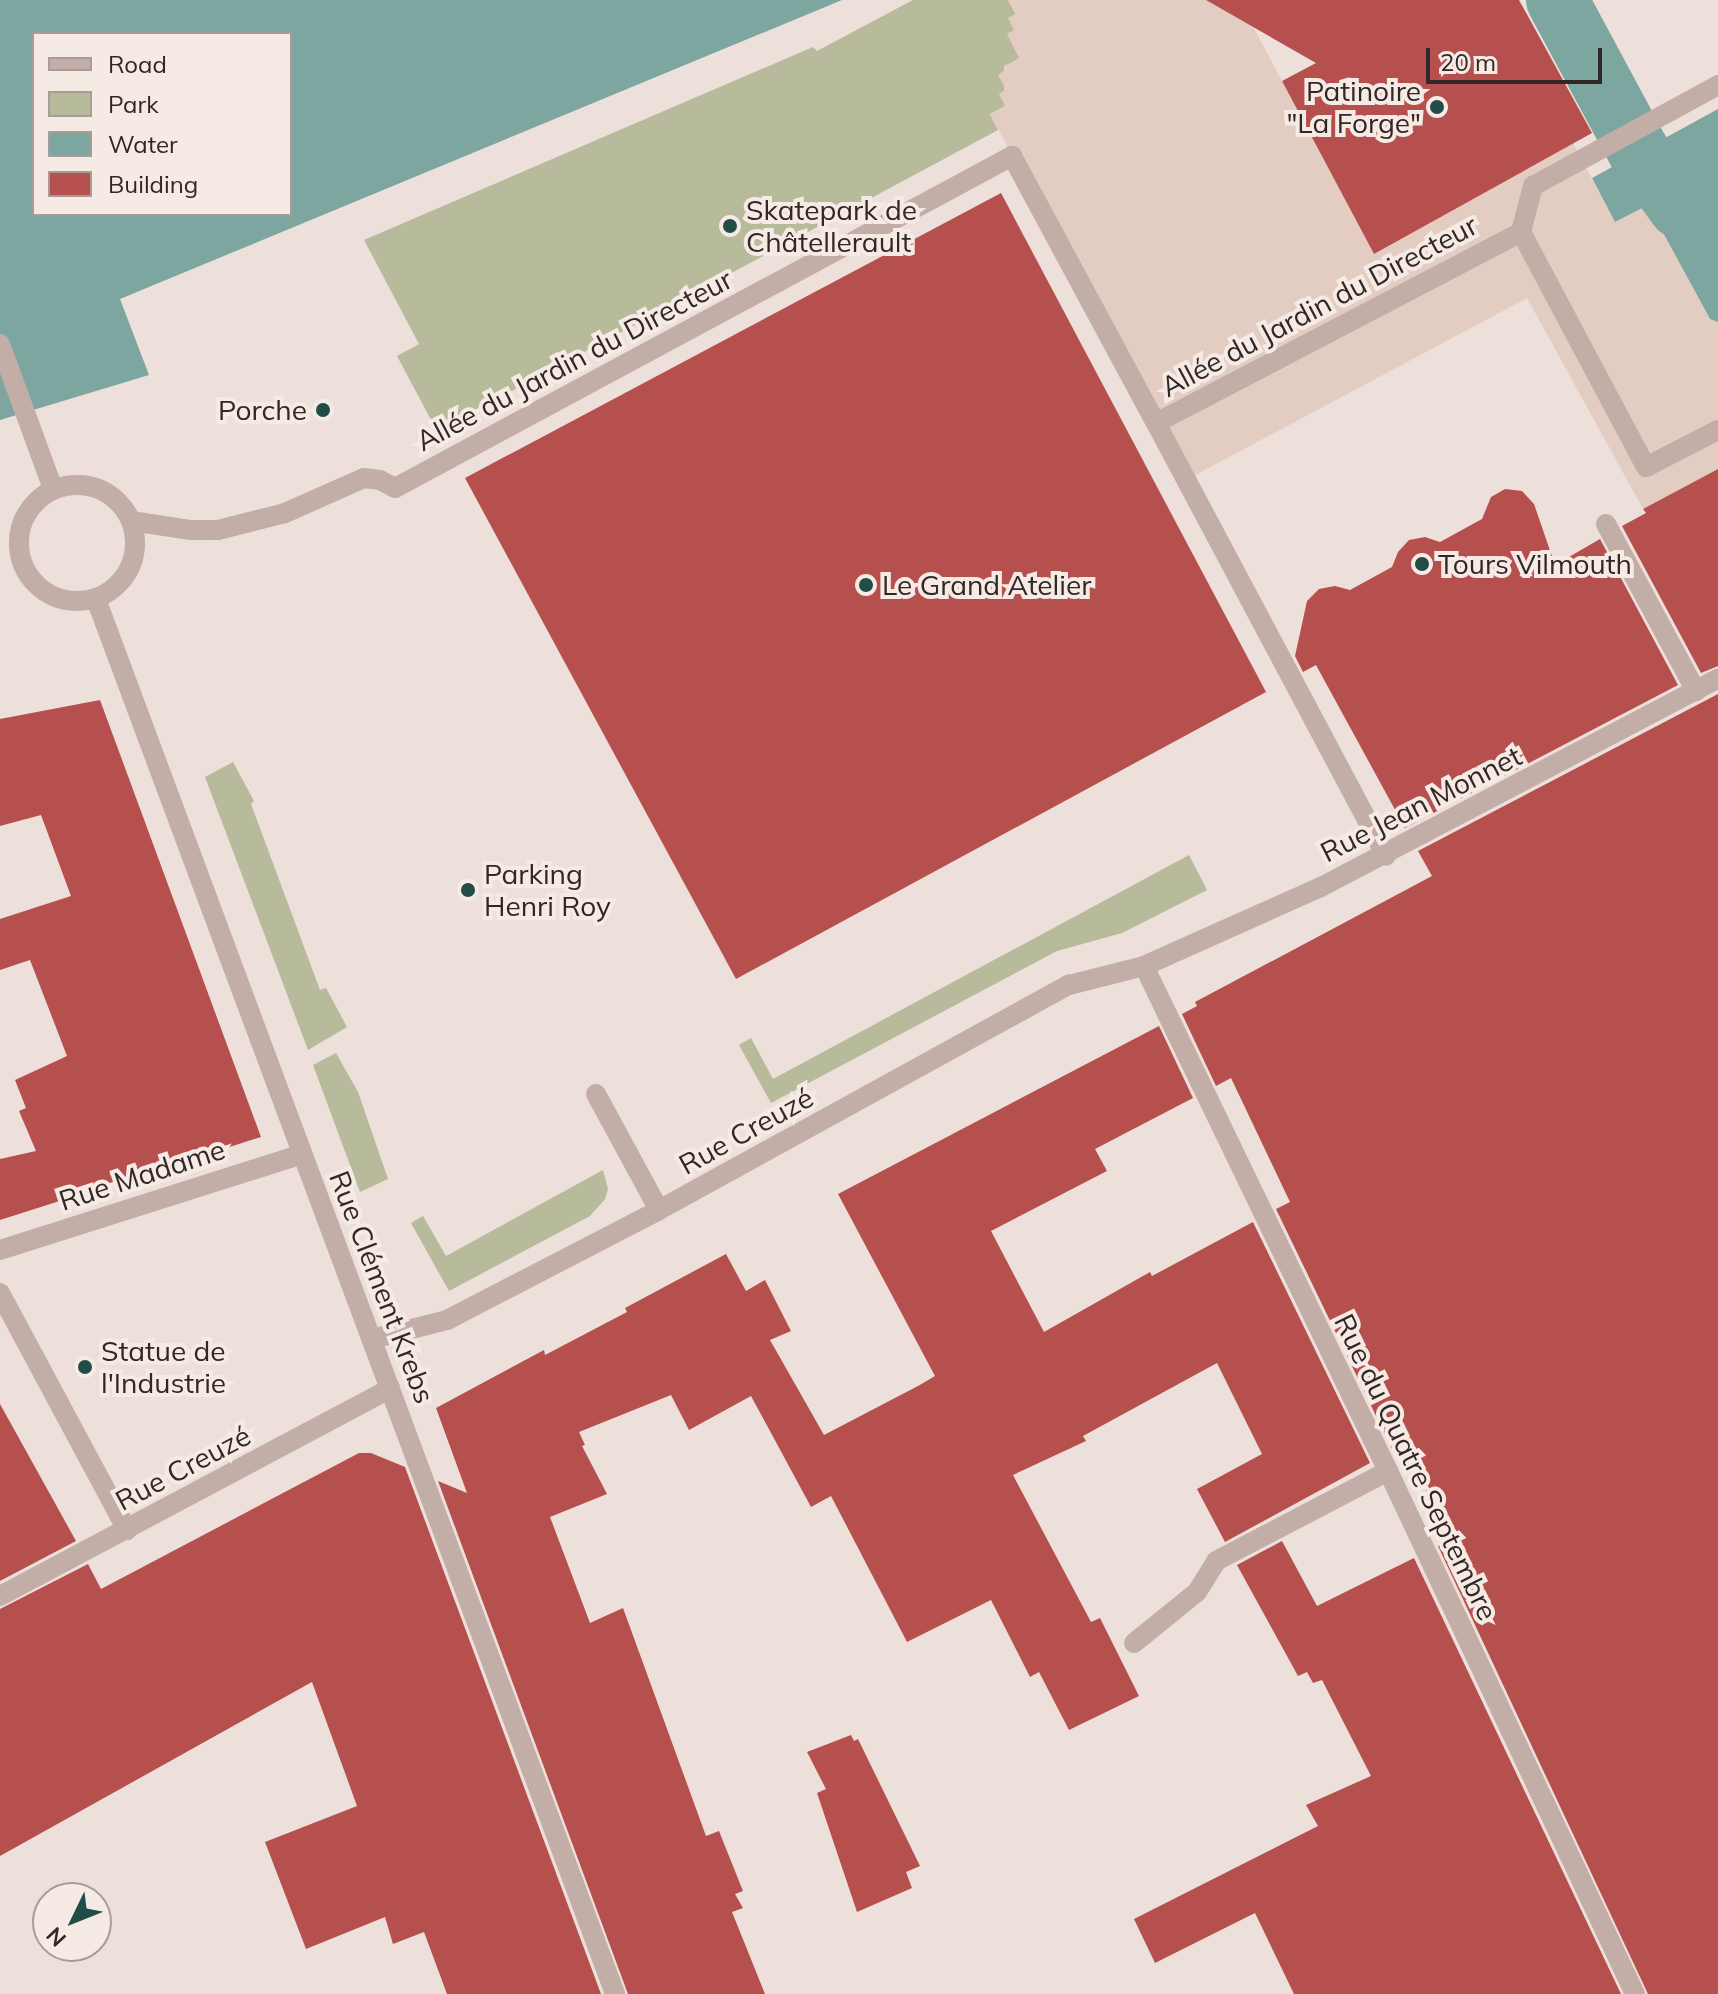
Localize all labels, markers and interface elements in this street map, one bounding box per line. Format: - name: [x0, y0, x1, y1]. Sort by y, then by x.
- legend: [32, 32, 292, 216]
- scale bar: [1430, 32, 1606, 82]
- text: 20 m: [1440, 47, 1496, 77]
- text: Road: [108, 49, 167, 79]
- place label: Patinoire "La Forge": [1286, 74, 1421, 140]
- text: Park: [108, 89, 159, 119]
- marker: Patinoire "La Forge": [1428, 98, 1446, 116]
- text: Water: [108, 129, 178, 159]
- text: Building: [108, 169, 198, 199]
- place label: Skatepark de Châtellerault: [746, 193, 917, 259]
- street label: Allée du Jardin du Directeur: [1155, 208, 1483, 404]
- marker: Skatepark de Châtellerault: [721, 217, 739, 235]
- street label: Allée du Jardin du Directeur: [410, 262, 738, 458]
- place label: Porche: [218, 393, 307, 427]
- marker: Porche: [314, 401, 332, 419]
- place label: Tours Vilmouth: [1438, 547, 1632, 581]
- marker: Tours Vilmouth: [1413, 555, 1431, 573]
- place label: Le Grand Atelier: [882, 568, 1091, 602]
- marker: Le Grand Atelier: [857, 576, 875, 594]
- street label: Rue Jean Monnet: [1315, 739, 1527, 869]
- place label: Parking Henri Roy: [484, 857, 611, 923]
- marker: Parking Henri Roy: [459, 881, 477, 899]
- street label: Rue Creuzé: [673, 1080, 819, 1182]
- street label: Rue Madame: [55, 1132, 229, 1218]
- street label: Rue Clément Krebs: [322, 1166, 442, 1408]
- street label: Rue du Quatre Septembre: [1327, 1309, 1505, 1625]
- place label: Statue de l'Industrie: [101, 1334, 226, 1400]
- marker: Statue de l'Industrie: [76, 1358, 94, 1376]
- street label: Rue Creuzé: [110, 1418, 256, 1518]
- north arrow: [32, 1882, 112, 1962]
- text: N: [40, 1921, 72, 1953]

